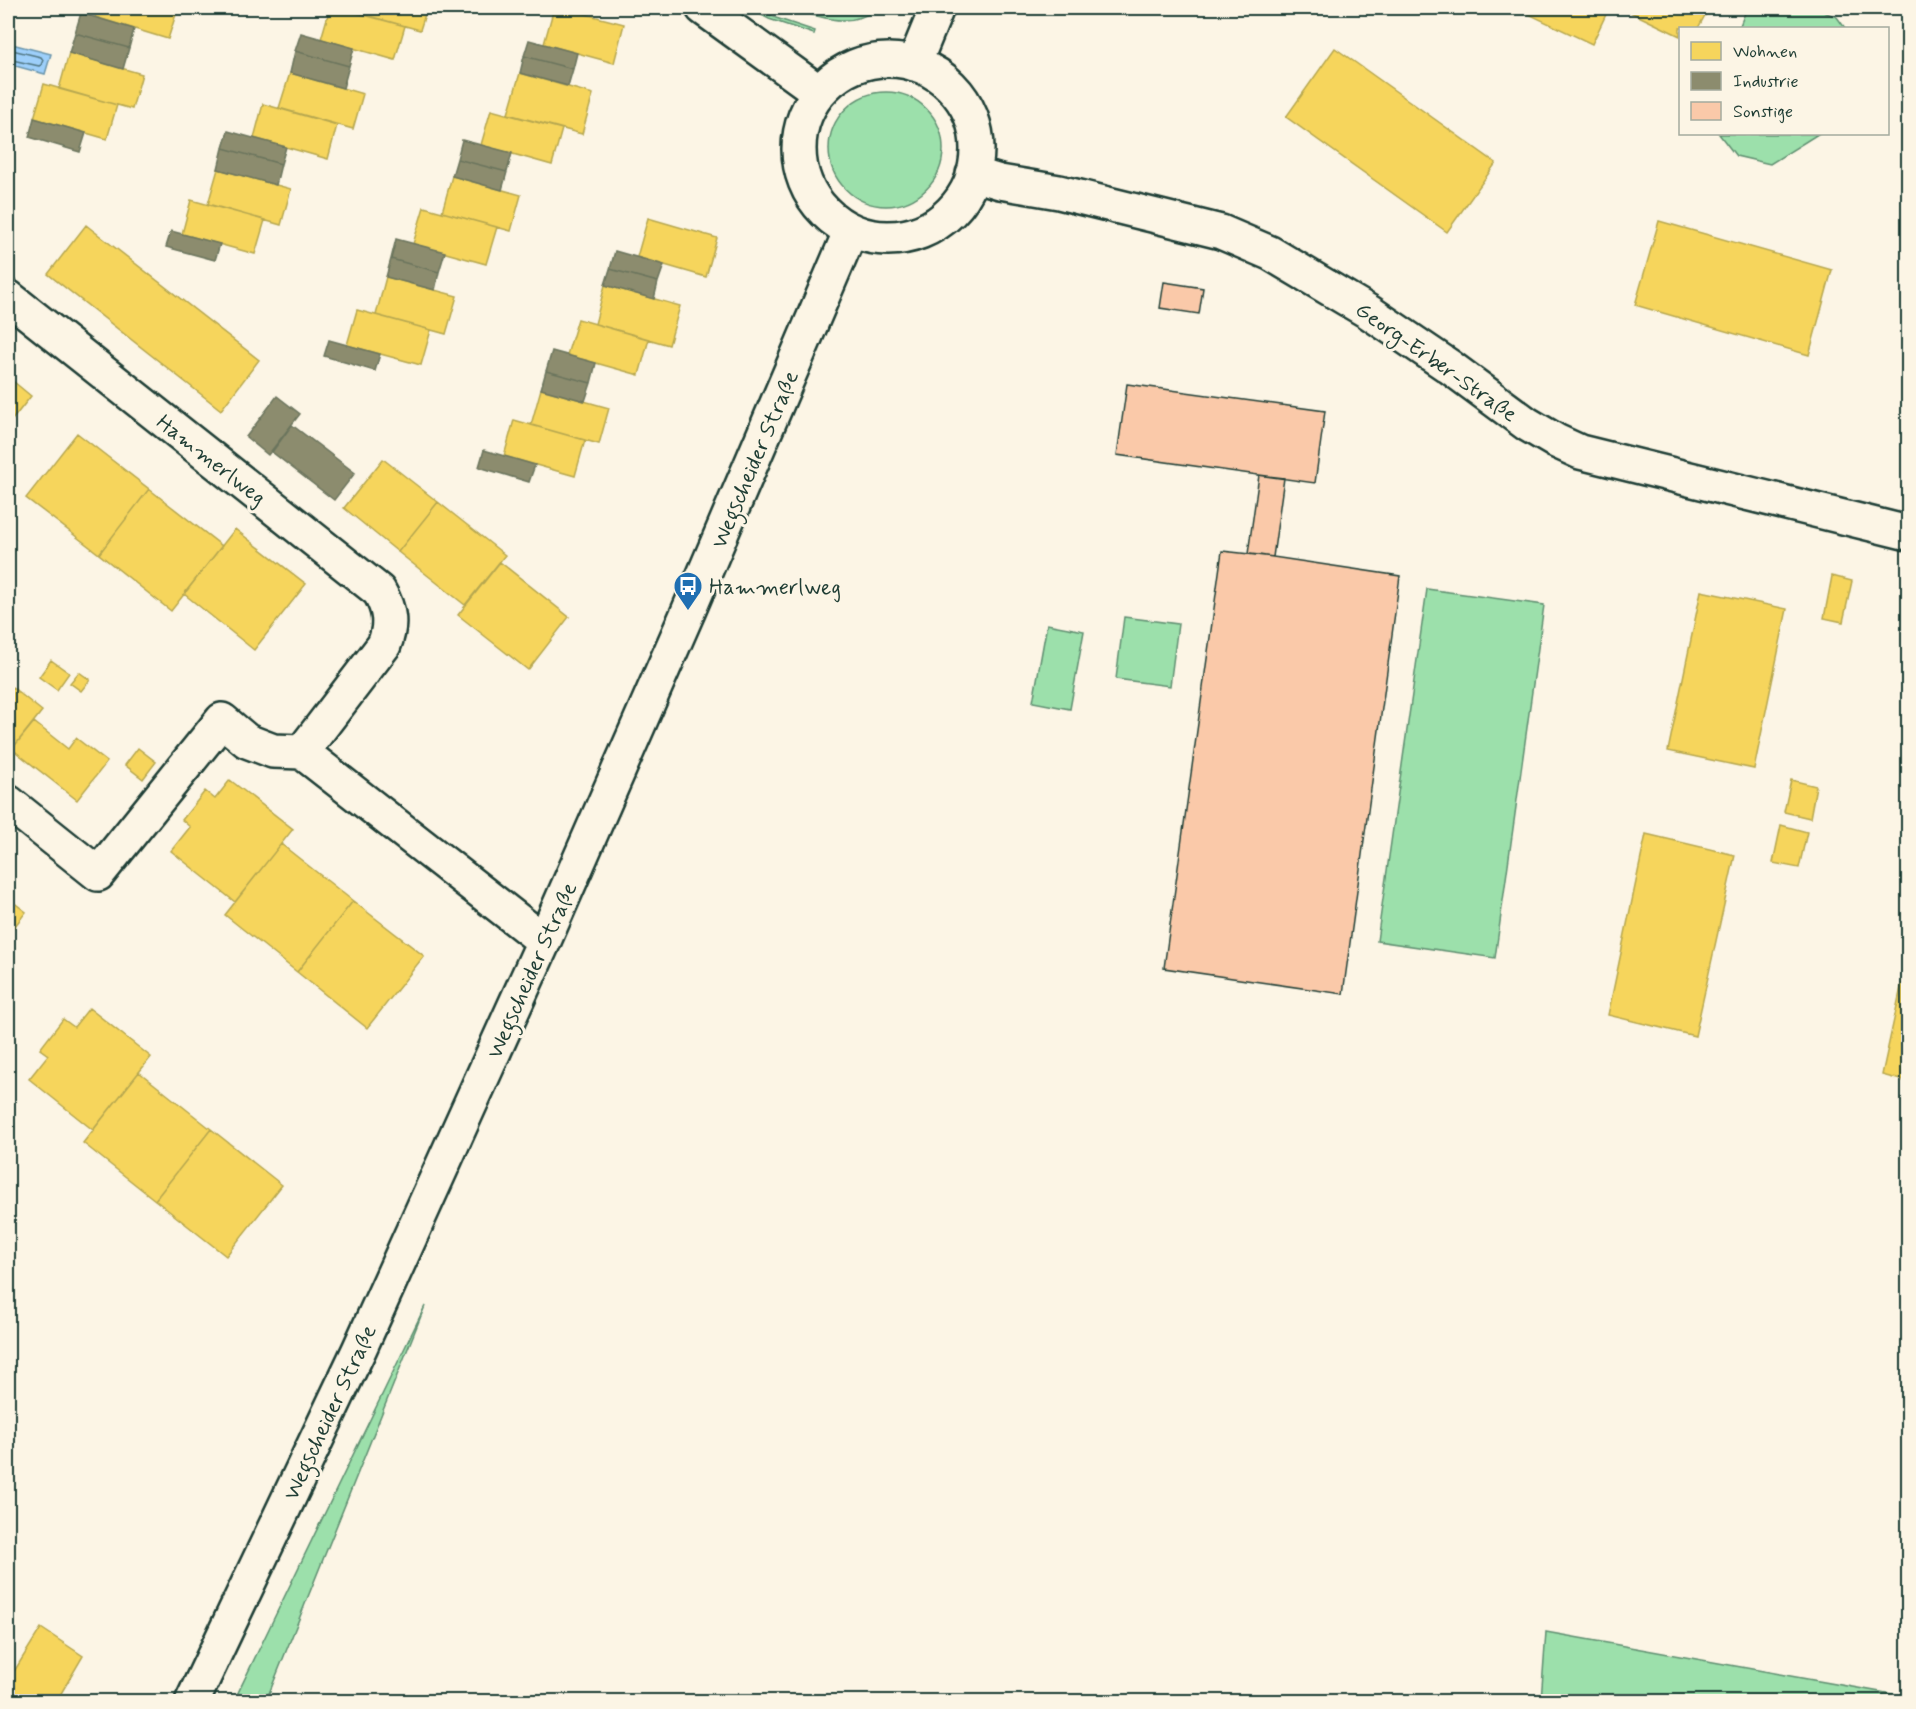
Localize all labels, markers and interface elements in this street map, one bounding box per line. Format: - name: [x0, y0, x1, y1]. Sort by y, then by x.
- legend: [1679, 27, 1889, 135]
- text: Wohnen: [1733, 40, 1797, 64]
- text: Industrie: [1733, 70, 1799, 94]
- text: Sonstige: [1733, 100, 1793, 124]
- street label: Georg-Erber-Straße: [1348, 296, 1522, 432]
- street label: Wegscheider Straße: [706, 367, 809, 554]
- street label: Hammerlweg: [150, 409, 271, 513]
- bus stop icon: Hammerlweg: [672, 570, 704, 612]
- place label: Hammerlweg: [709, 574, 841, 603]
- street label: Wegscheider Straße: [481, 878, 587, 1065]
- street label: Wegscheider Straße: [278, 1321, 386, 1506]

